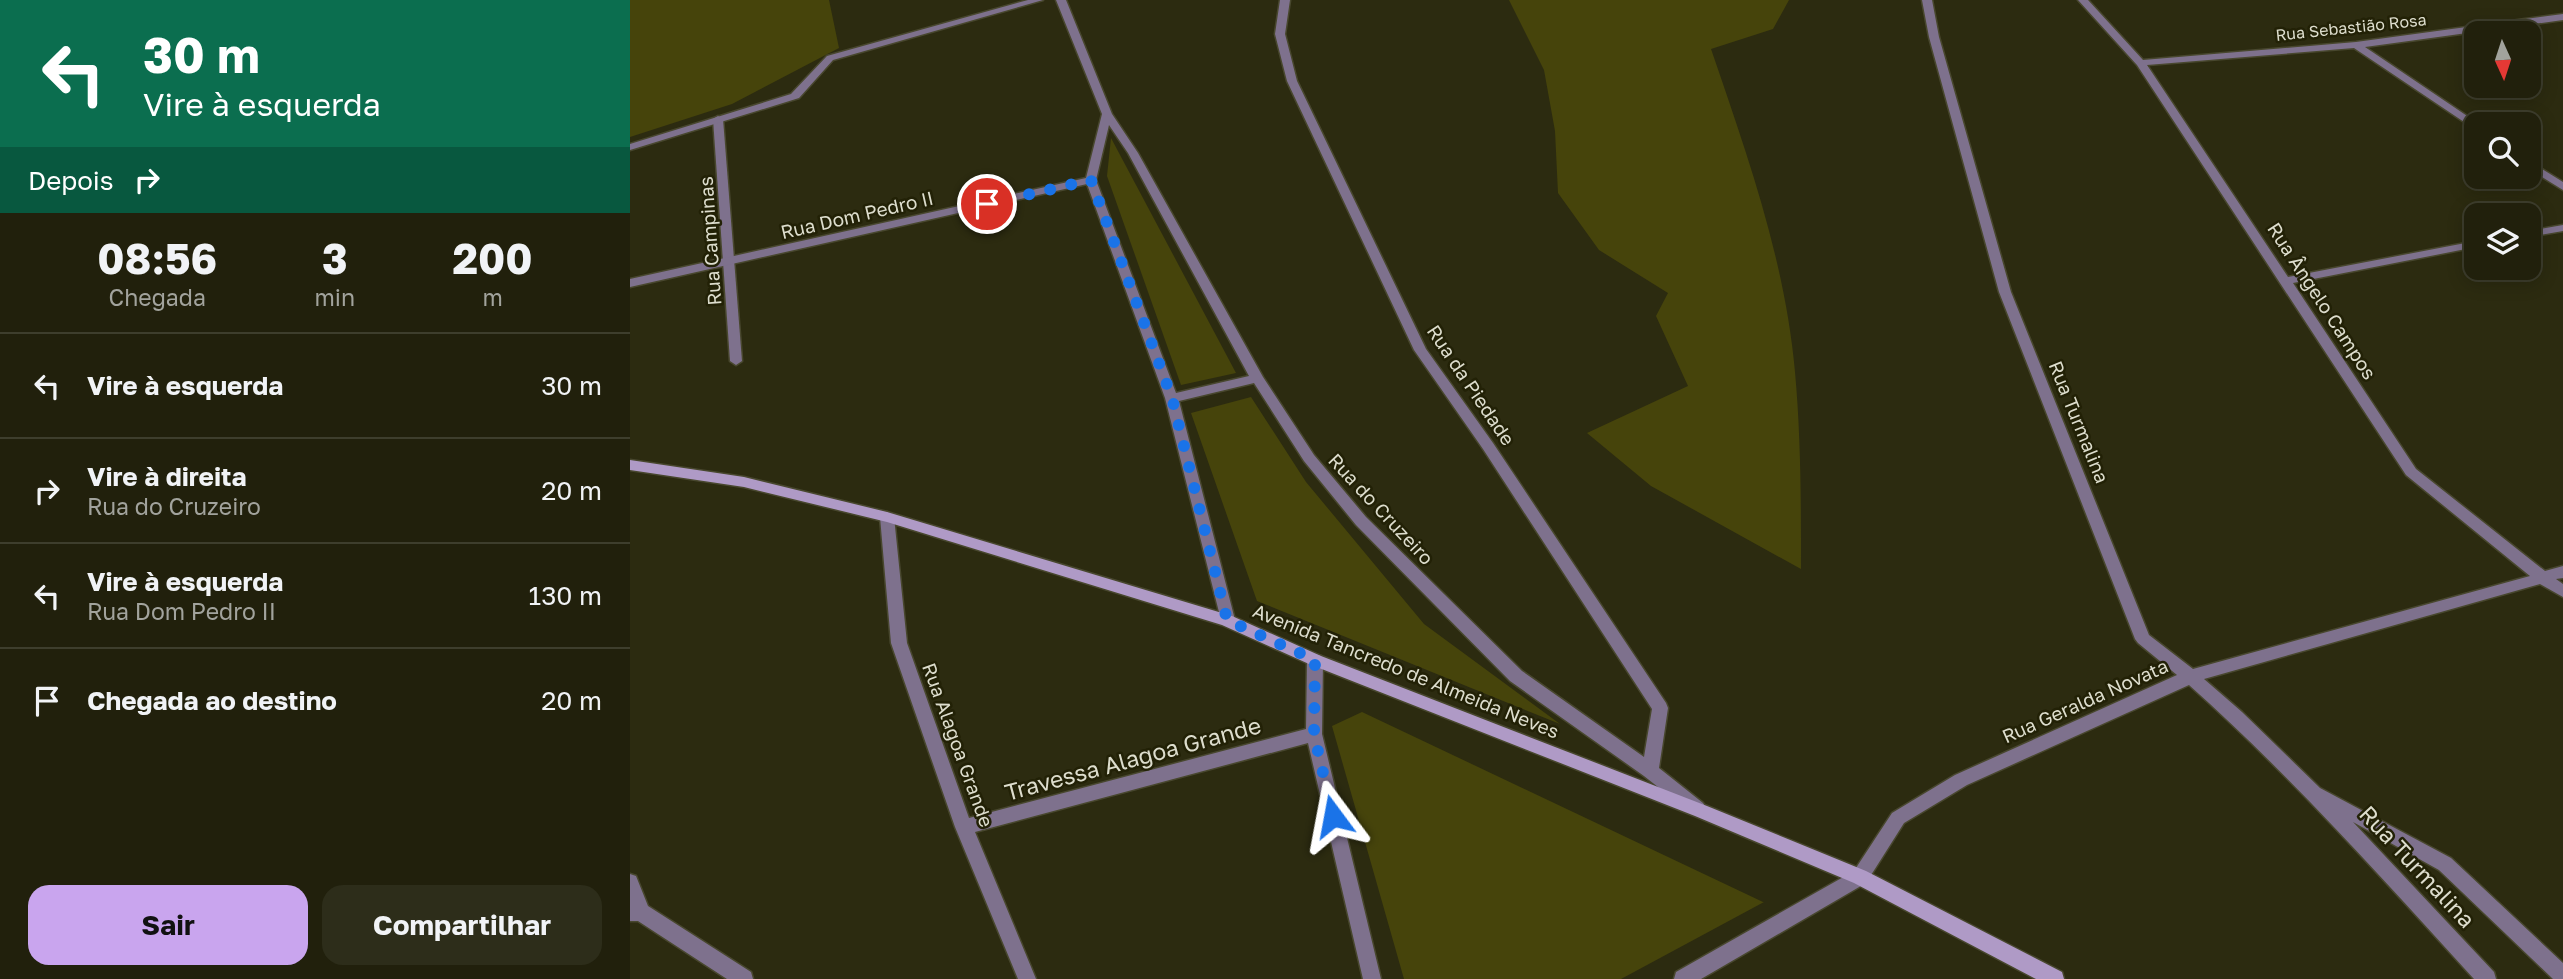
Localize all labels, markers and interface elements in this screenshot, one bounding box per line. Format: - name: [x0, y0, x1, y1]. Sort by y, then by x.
- street label: Rua Sebastião Rosa: [2275, 9, 2427, 45]
- north arrow: [2464, 21, 2541, 98]
- map controls: [2464, 21, 2541, 280]
- text: 30 m: [143, 25, 260, 84]
- icon: left: [28, 28, 119, 119]
- text: Vire à esquerda: [143, 85, 381, 123]
- button: search: [2464, 112, 2541, 189]
- icon: right: [128, 161, 166, 199]
- text: Depois: [28, 165, 114, 196]
- pin: [957, 174, 1017, 234]
- street label: Rua Campinas: [694, 176, 725, 306]
- icon: arrive: [968, 185, 1006, 223]
- street label: Rua Dom Pedro II: [778, 186, 936, 243]
- button: layers: [2464, 203, 2541, 280]
- street label: Rua Ângelo Campos: [2263, 218, 2382, 383]
- text: 08:56: [97, 233, 217, 283]
- text: 3: [322, 233, 348, 283]
- text: 200: [452, 233, 533, 283]
- text: Chegada: [109, 283, 206, 311]
- text: min: [314, 283, 355, 311]
- text: m: [482, 283, 503, 311]
- street label: Rua da Piedade: [1423, 320, 1520, 449]
- street label: Rua Turmalina: [2045, 357, 2114, 486]
- icon: left: [28, 367, 66, 405]
- text: Vire à esquerda: [87, 370, 283, 401]
- text: 30 m: [541, 370, 602, 401]
- street label: Rua do Cruzeiro: [1324, 448, 1439, 569]
- text: Vire à direita: [87, 461, 247, 492]
- icon: right: [28, 472, 66, 510]
- text: 20 m: [541, 475, 602, 506]
- text: Rua do Cruzeiro: [87, 492, 261, 520]
- text: Vire à esquerda: [87, 566, 283, 597]
- icon: left: [28, 577, 66, 615]
- text: 130 m: [529, 580, 602, 611]
- text: Rua Dom Pedro II: [87, 597, 276, 625]
- street label: Avenida Tancredo de Almeida Neves: [1250, 598, 1563, 743]
- street label: Rua Geralda Novata: [1998, 654, 2171, 748]
- street label: Rua Alagoa Grande: [918, 660, 999, 830]
- icon: arrive: [28, 682, 66, 720]
- text: Chegada ao destino: [87, 685, 337, 716]
- text: 20 m: [541, 685, 602, 716]
- street label: Travessa Alagoa Grande: [1002, 710, 1264, 806]
- position arrow: [1296, 779, 1370, 853]
- street label: Rua Turmalina: [2354, 799, 2481, 933]
- button: Sair: [28, 885, 308, 965]
- button: Compartilhar: [322, 885, 602, 965]

